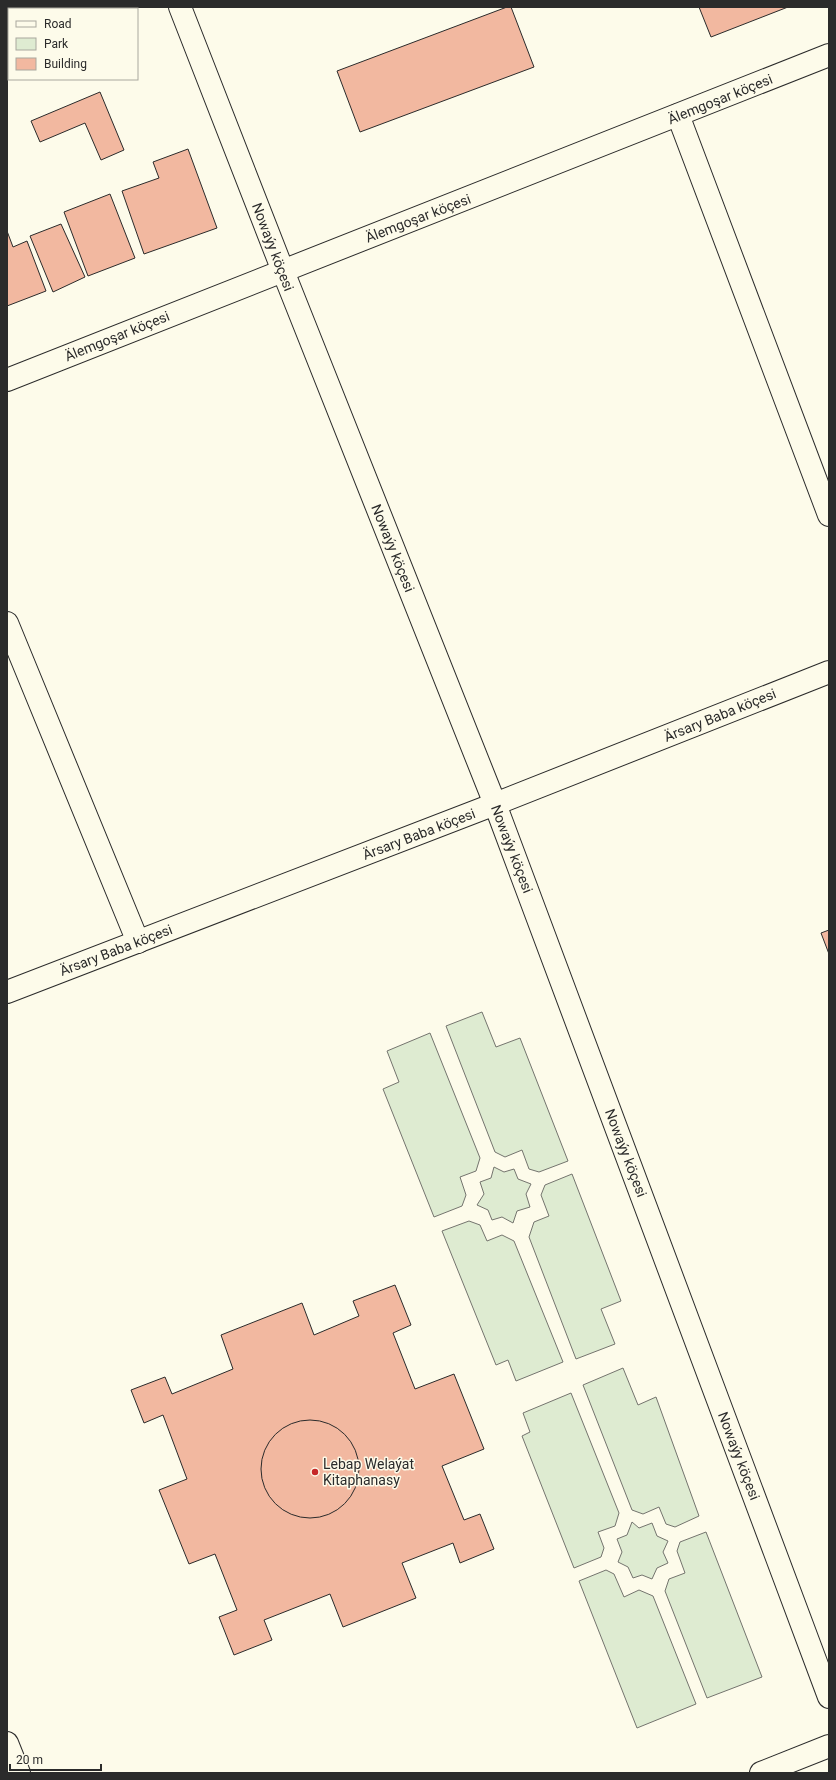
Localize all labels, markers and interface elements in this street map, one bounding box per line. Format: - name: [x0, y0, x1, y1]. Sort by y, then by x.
- legend: [8, 8, 138, 80]
- text: Road: [44, 17, 72, 31]
- text: Park: [44, 37, 69, 51]
- text: Building: [44, 57, 87, 71]
- street label: Älemgoşar köçesi: [665, 71, 775, 127]
- street label: Älemgoşar köçesi: [363, 191, 473, 245]
- street label: Nowaýy köçesi: [249, 201, 297, 293]
- street label: Älemgoşar köçesi: [62, 308, 172, 364]
- street label: Nowaýy köçesi: [368, 502, 418, 594]
- street label: Ärsary Baba köçesi: [662, 685, 778, 745]
- street label: Nowaýy köçesi: [488, 803, 536, 895]
- street label: Ärsary Baba köçesi: [360, 805, 478, 863]
- street label: Ärsary Baba köçesi: [57, 921, 175, 979]
- street label: Nowaýy köçesi: [602, 1107, 650, 1199]
- street label: Nowaýy köçesi: [715, 1410, 763, 1502]
- place label: Lebap Welaýat Kitaphanasy: [323, 1456, 414, 1488]
- marker: Lebap Welaýat Kitaphanasy: [310, 1467, 320, 1477]
- scale bar: [10, 1746, 101, 1772]
- text: 20 m: [16, 1753, 43, 1767]

